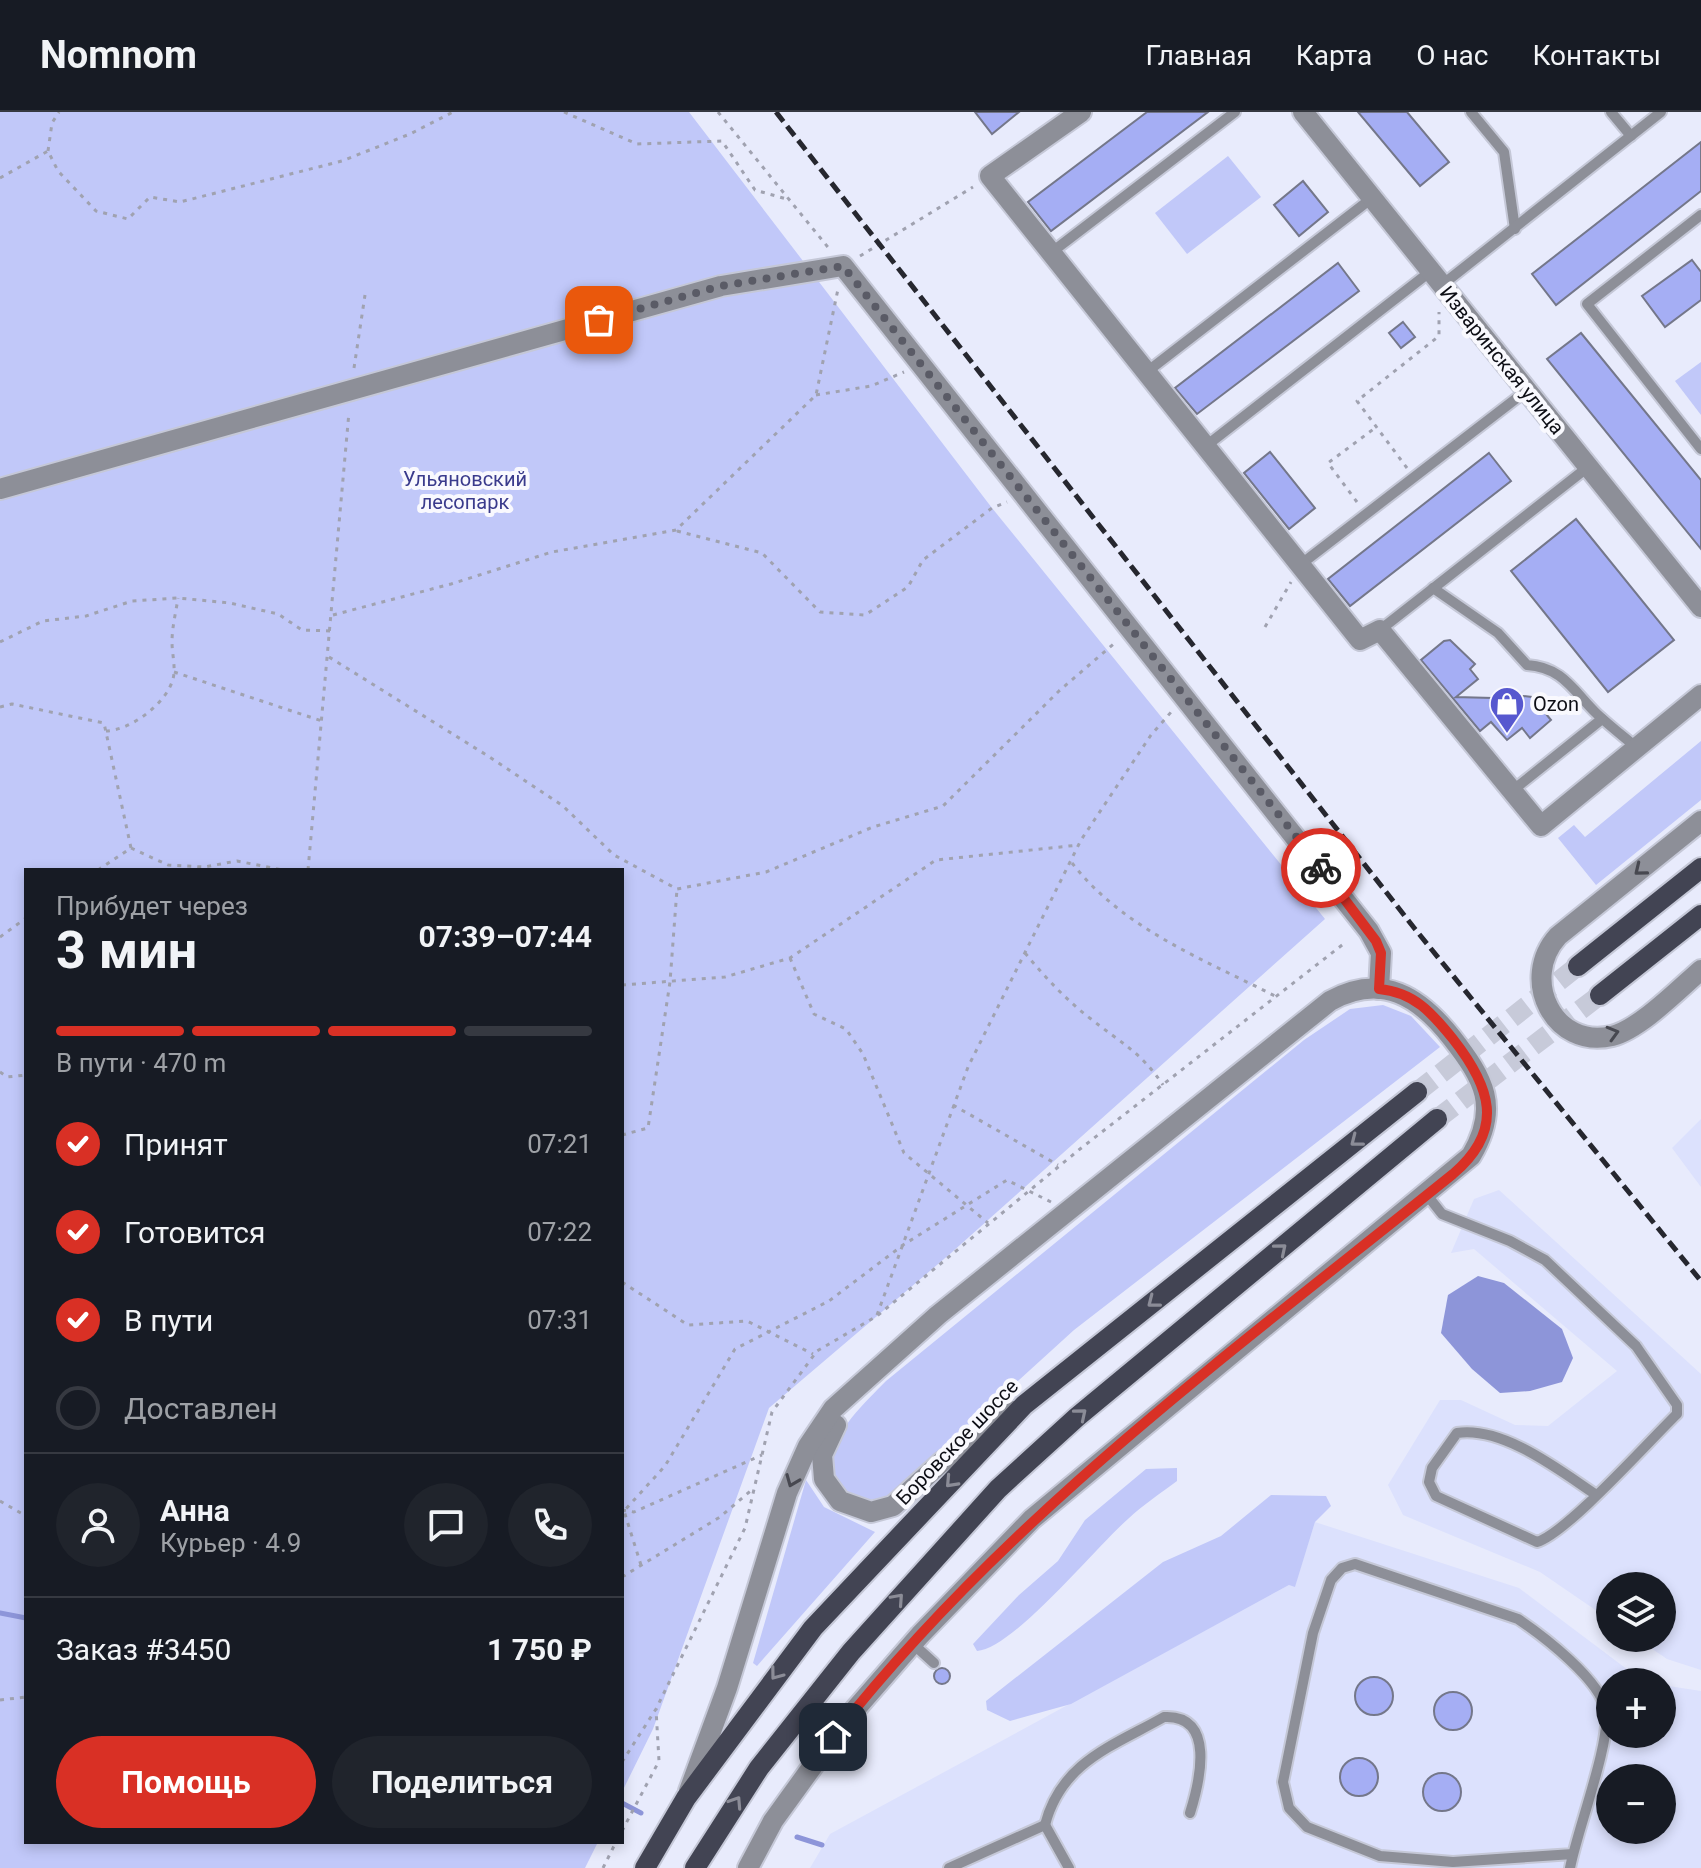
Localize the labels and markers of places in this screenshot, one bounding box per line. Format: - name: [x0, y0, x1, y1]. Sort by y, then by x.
- pin: [565, 286, 633, 354]
- shop icon: Ozon: [1488, 685, 1526, 735]
- place label: Ozon: [1533, 692, 1579, 716]
- pin: [799, 1703, 867, 1771]

